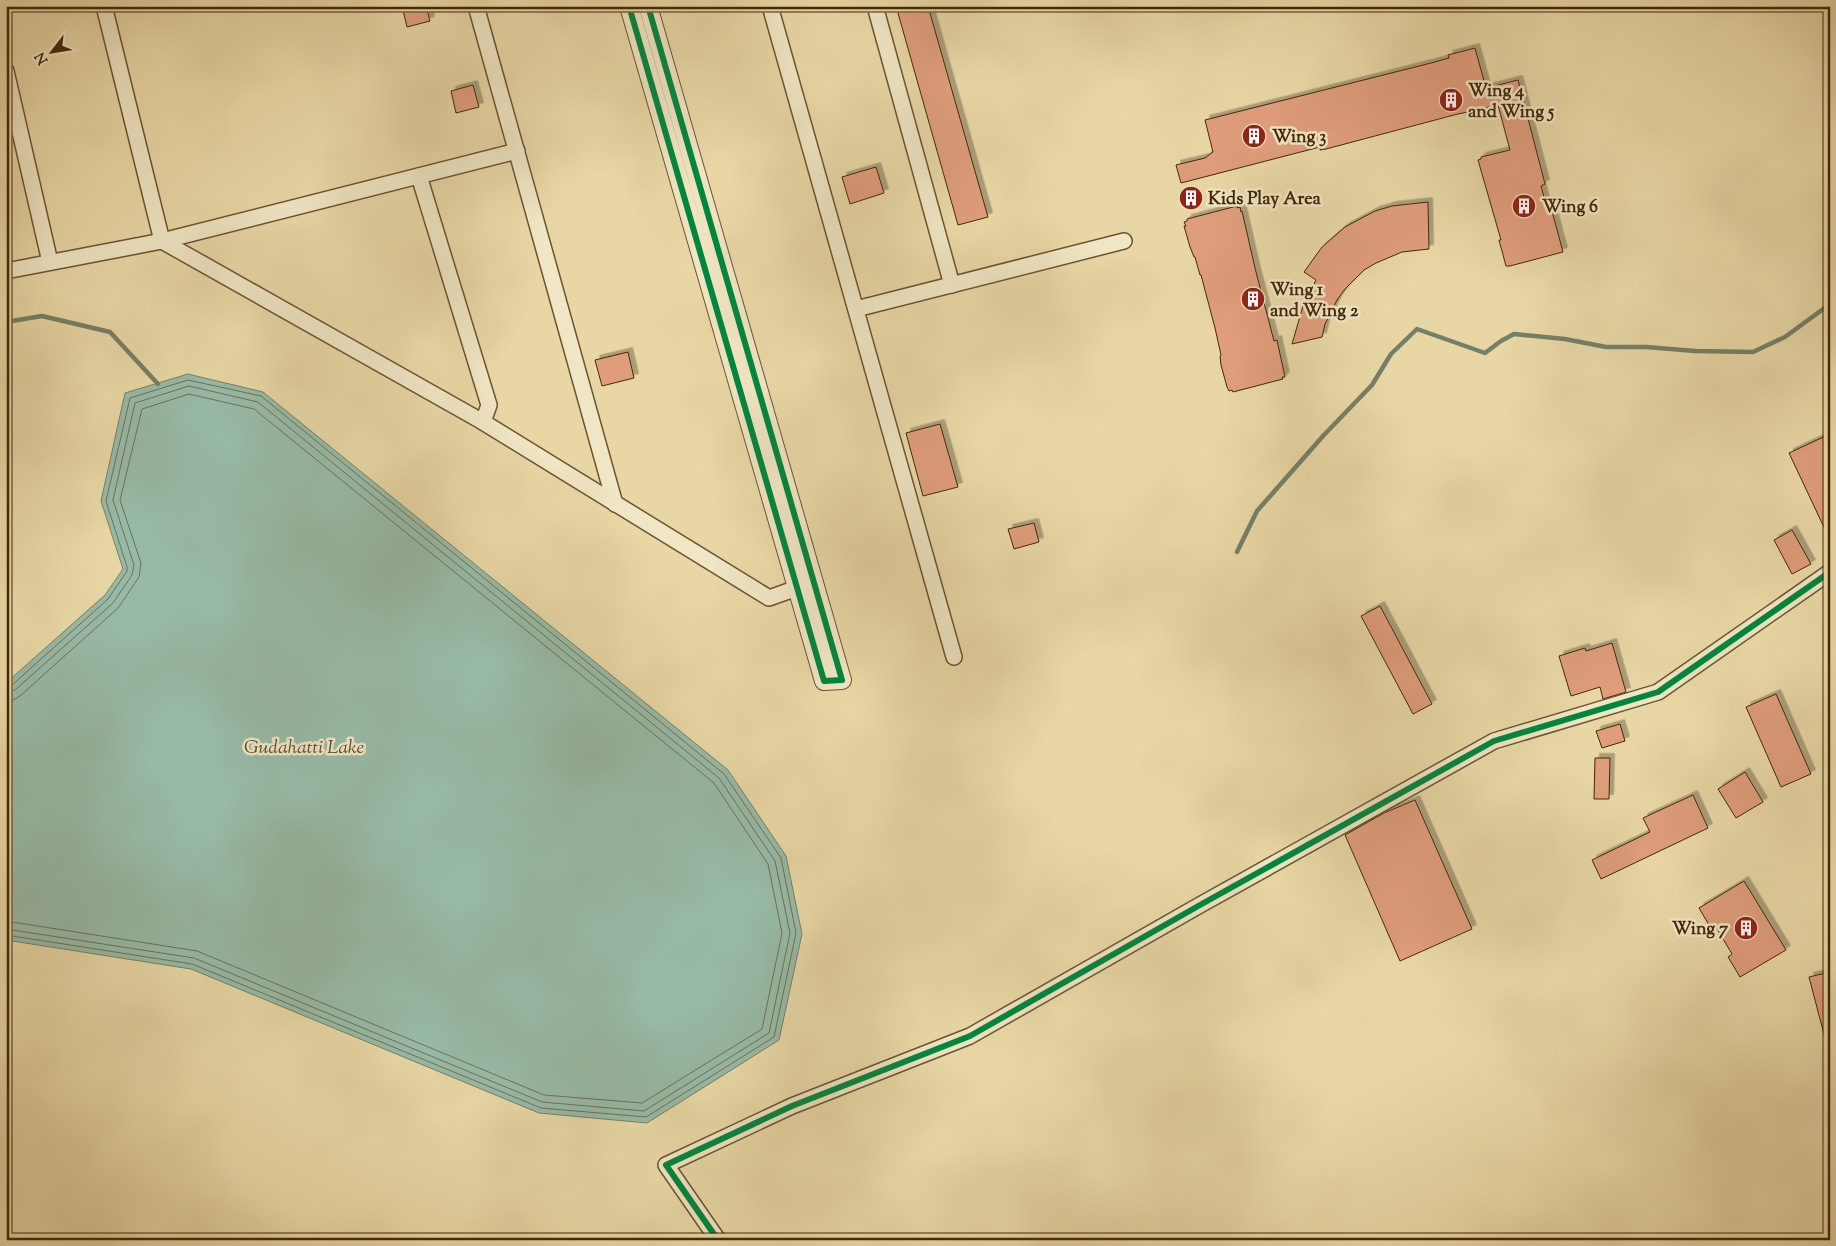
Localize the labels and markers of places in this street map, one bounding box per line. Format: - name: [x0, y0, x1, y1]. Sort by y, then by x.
- place label: Wing 4 and Wing 5: [1468, 79, 1555, 126]
- building icon: Wing 4 and Wing 5: [1438, 87, 1464, 113]
- building icon: Wing 3: [1241, 123, 1267, 149]
- place label: Wing 3: [1272, 125, 1326, 151]
- building icon: Kids Play Area: [1178, 185, 1204, 211]
- place label: Kids Play Area: [1208, 187, 1322, 213]
- building icon: Wing 6: [1511, 193, 1537, 219]
- place label: Wing 6: [1542, 195, 1598, 221]
- place label: Wing 1 and Wing 2: [1270, 278, 1359, 325]
- building icon: Wing 1 and Wing 2: [1240, 286, 1266, 312]
- building icon: Wing 7: [1733, 915, 1759, 941]
- place label: Wing 7: [1672, 917, 1729, 943]

